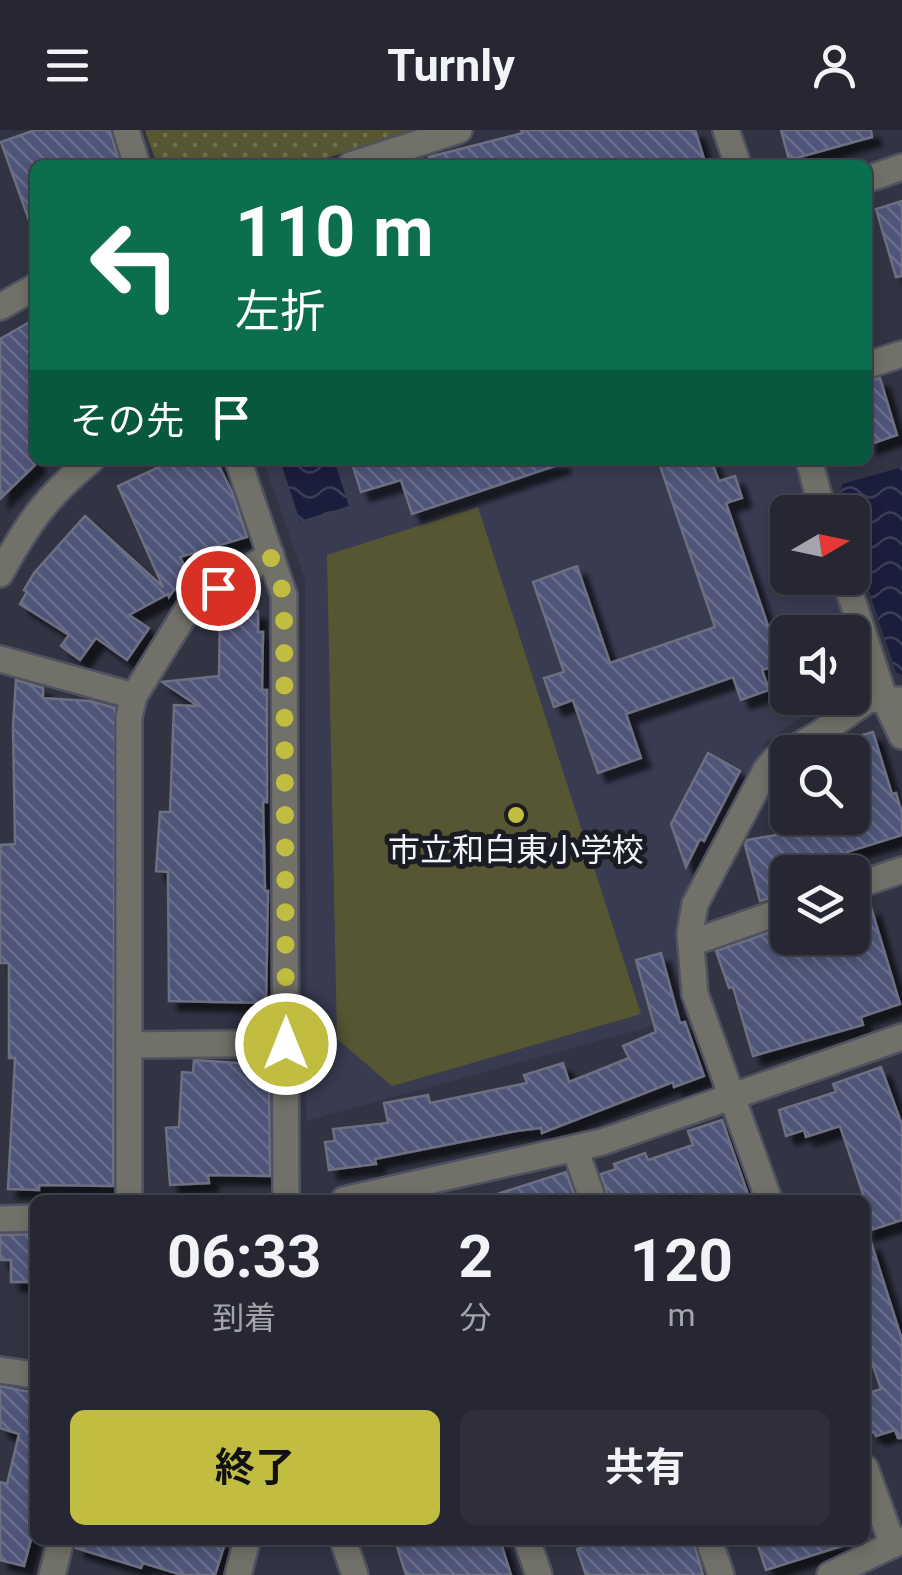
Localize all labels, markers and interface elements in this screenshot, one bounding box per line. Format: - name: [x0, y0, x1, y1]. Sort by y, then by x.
- icon: menu: [40, 38, 95, 93]
- icon: person: [807, 38, 862, 93]
- text: Turnly: [387, 39, 515, 92]
- text: 110 m: [235, 191, 434, 273]
- icon: left: [70, 200, 200, 330]
- text: 左折: [235, 285, 325, 338]
- icon: arrive: [204, 390, 259, 445]
- text: その先: [70, 399, 184, 443]
- north arrow: [770, 495, 870, 595]
- map controls: [770, 495, 870, 955]
- pin: [176, 546, 261, 631]
- icon: arrive: [191, 561, 246, 616]
- button: sound: [770, 615, 870, 715]
- button: search: [770, 735, 870, 835]
- marker: 市立和白東小学校: [505, 804, 527, 826]
- place label: 市立和白東小学校: [388, 831, 644, 869]
- button: layers: [770, 855, 870, 955]
- position arrow: [234, 992, 338, 1096]
- text: 06:33: [167, 1221, 322, 1292]
- text: 2: [458, 1221, 493, 1292]
- text: 120: [630, 1225, 733, 1296]
- text: m: [667, 1296, 695, 1334]
- text: 到着: [212, 1299, 276, 1337]
- text: 分: [460, 1299, 492, 1337]
- button: 終了: [70, 1410, 440, 1525]
- button: 共有: [460, 1410, 830, 1525]

